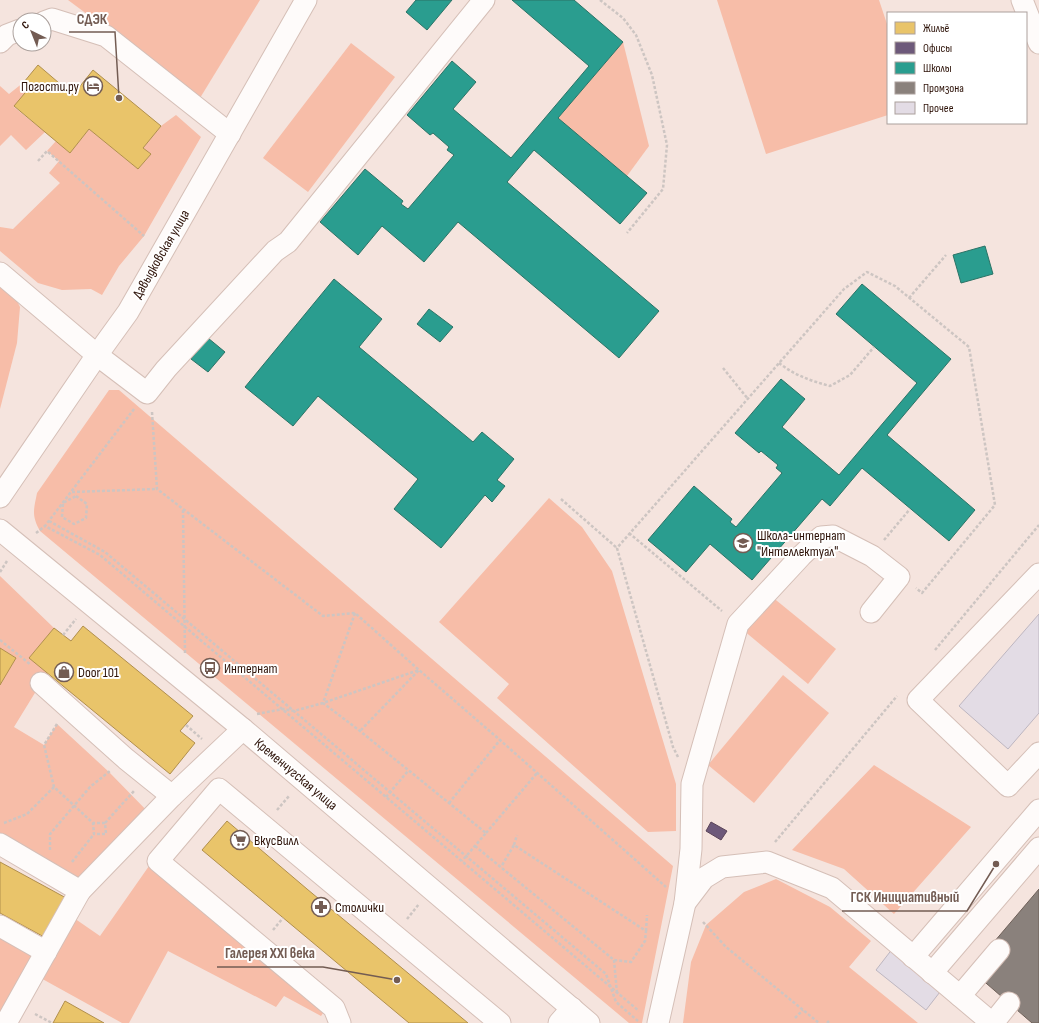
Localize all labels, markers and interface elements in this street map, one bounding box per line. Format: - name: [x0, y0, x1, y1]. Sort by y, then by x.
- callout: СДЭК: [69, 5, 115, 32]
- text: СДЭК: [77, 10, 108, 29]
- north arrow: [12, 12, 52, 52]
- legend: [887, 12, 1027, 124]
- text: С: [19, 18, 32, 32]
- text: Жильё: [923, 21, 950, 36]
- text: Офисы: [923, 41, 952, 56]
- text: Школы: [923, 61, 952, 76]
- hotel icon: Погости.ру: [82, 75, 104, 97]
- place label: Погости.ру: [21, 78, 80, 95]
- text: Промзона: [923, 81, 964, 96]
- text: Прочее: [923, 101, 954, 116]
- street label: Давыдковская улица: [129, 207, 193, 301]
- place label: Школа-интернат "Интеллектуал": [757, 527, 846, 560]
- school or university icon: Школа-интернат "Интеллектуал": [732, 532, 754, 554]
- bus stop icon: Интернат: [199, 657, 221, 679]
- place label: Интернат: [224, 660, 278, 677]
- shop icon: Door 101: [53, 661, 75, 683]
- place label: Door 101: [78, 664, 119, 681]
- street label: Кременчугская улица: [251, 734, 341, 814]
- supermarket icon: ВкусВилл: [229, 829, 251, 851]
- place label: ВкусВилл: [254, 832, 299, 849]
- callout: ГСК Инициативный: [842, 884, 967, 911]
- text: ГСК Инициативный: [851, 888, 959, 907]
- pharmacy icon: Столички: [310, 896, 332, 918]
- place label: Столички: [335, 899, 384, 916]
- callout: Галерея XXI века: [217, 940, 323, 967]
- text: Галерея XXI века: [225, 944, 315, 963]

